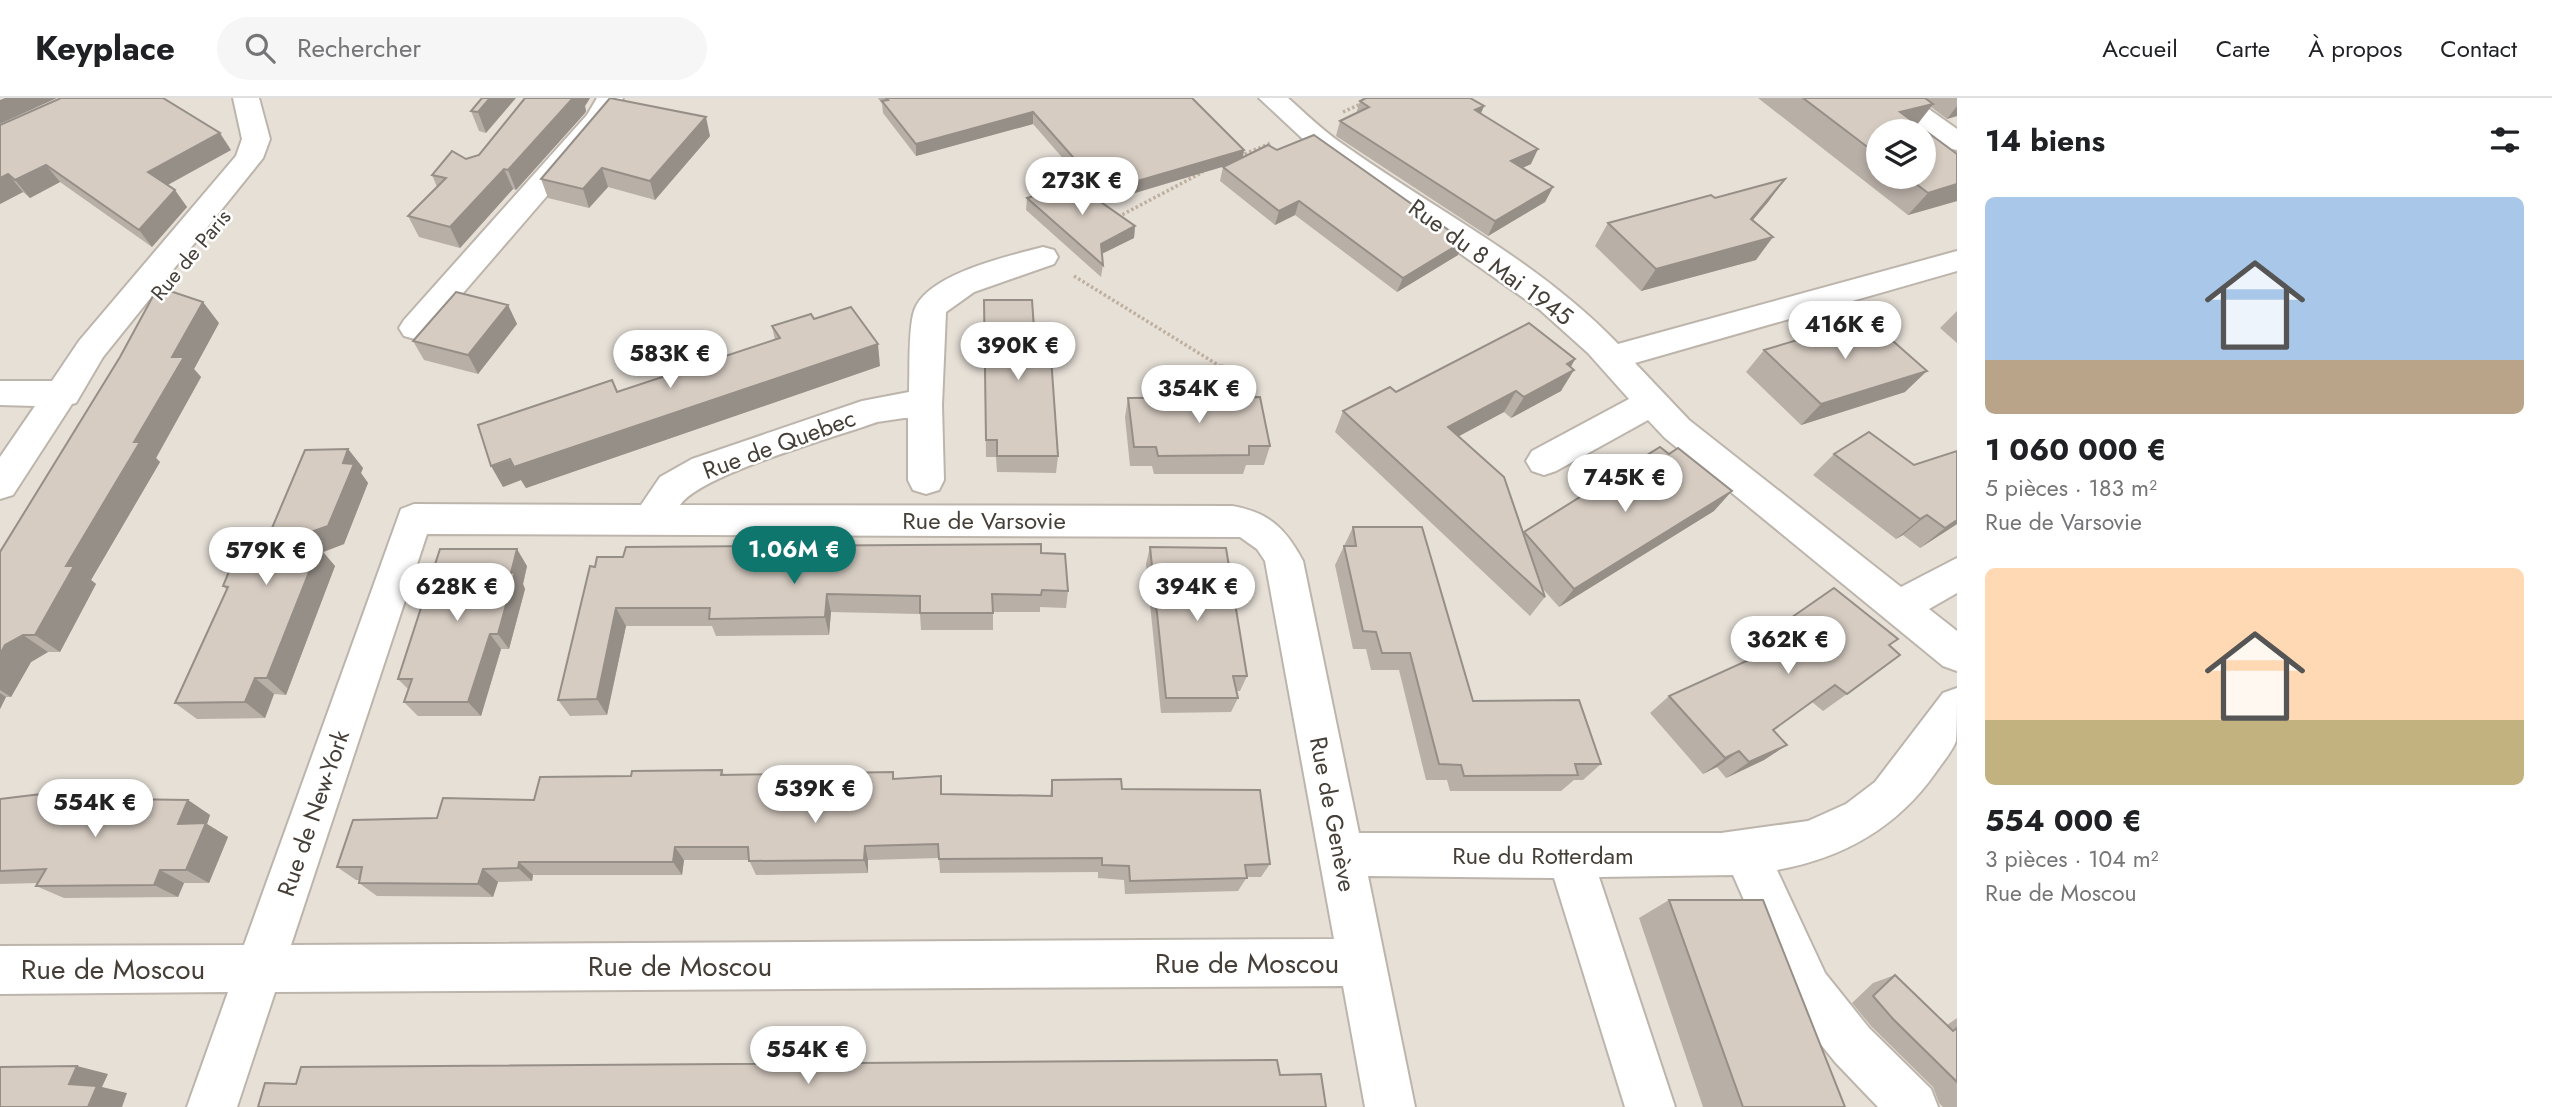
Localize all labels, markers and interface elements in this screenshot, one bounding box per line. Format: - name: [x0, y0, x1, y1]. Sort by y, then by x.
- search box: [217, 17, 707, 80]
- text: Keyplace: [35, 25, 175, 72]
- icon: search: [241, 29, 279, 67]
- text: Rechercher: [297, 29, 421, 67]
- text: Accueil: [2102, 31, 2178, 66]
- text: Carte: [2216, 31, 2270, 66]
- text: À propos: [2308, 31, 2402, 66]
- text: Contact: [2440, 31, 2517, 66]
- map controls: [1866, 119, 1936, 189]
- button: layers: [1866, 119, 1936, 189]
- text: 14 biens: [1985, 119, 2105, 162]
- icon: filters: [2486, 121, 2524, 159]
- pin: 273K €: [1025, 158, 1139, 217]
- text: 273K €: [1041, 163, 1123, 197]
- street label: Rue du 8 Mai 1945: [1401, 190, 1581, 334]
- street label: Rue de Paris: [144, 203, 238, 307]
- icon: home: [2192, 242, 2318, 368]
- pin: 416K €: [1788, 302, 1902, 361]
- text: 416K €: [1804, 307, 1886, 341]
- pin: 390K €: [961, 322, 1075, 382]
- text: 390K €: [977, 328, 1059, 362]
- pin: 583K €: [613, 330, 727, 390]
- text: 583K €: [629, 336, 711, 370]
- pin: 354K €: [1142, 366, 1256, 425]
- text: 354K €: [1157, 371, 1241, 405]
- street label: Rue de Quebec: [698, 400, 860, 488]
- text: 1 060 000 €: [1985, 428, 2166, 471]
- pin: 745K €: [1568, 454, 1682, 514]
- text: 745K €: [1584, 460, 1666, 494]
- text: 5 pièces · 183 m²: [1985, 471, 2157, 505]
- street label: Rue de Varsovie: [902, 503, 1066, 538]
- text: Rue de Varsovie: [1985, 505, 2142, 539]
- pin: 1.06M €: [729, 526, 859, 586]
- pin: 579K €: [209, 528, 323, 587]
- text: 1.06M €: [748, 532, 840, 566]
- text: 579K €: [225, 533, 307, 567]
- pin: 628K €: [400, 564, 514, 623]
- pin: 394K €: [1140, 564, 1254, 623]
- text: 628K €: [416, 569, 498, 603]
- text: 394K €: [1155, 569, 1239, 603]
- icon: home: [2192, 613, 2318, 739]
- pin: 362K €: [1731, 616, 1845, 676]
- text: 362K €: [1747, 622, 1829, 656]
- street label: Rue de New-York: [268, 725, 358, 901]
- street label: Rue de Genève: [1301, 734, 1365, 894]
- pin: 539K €: [758, 766, 872, 825]
- text: 539K €: [774, 771, 856, 805]
- pin: 554K €: [38, 780, 152, 839]
- text: 554K €: [53, 785, 137, 819]
- text: 554 000 €: [1985, 799, 2142, 842]
- street label: Rue du Rotterdam: [1452, 838, 1634, 873]
- text: 3 pièces · 104 m²: [1985, 842, 2159, 876]
- text: Rue de Moscou: [1985, 876, 2137, 910]
- street label: Rue de Moscou: [1155, 943, 1339, 984]
- street label: Rue de Moscou: [588, 946, 772, 987]
- street label: Rue de Moscou: [21, 949, 205, 990]
- pin: 554K €: [751, 1026, 865, 1086]
- text: 554K €: [766, 1032, 850, 1066]

